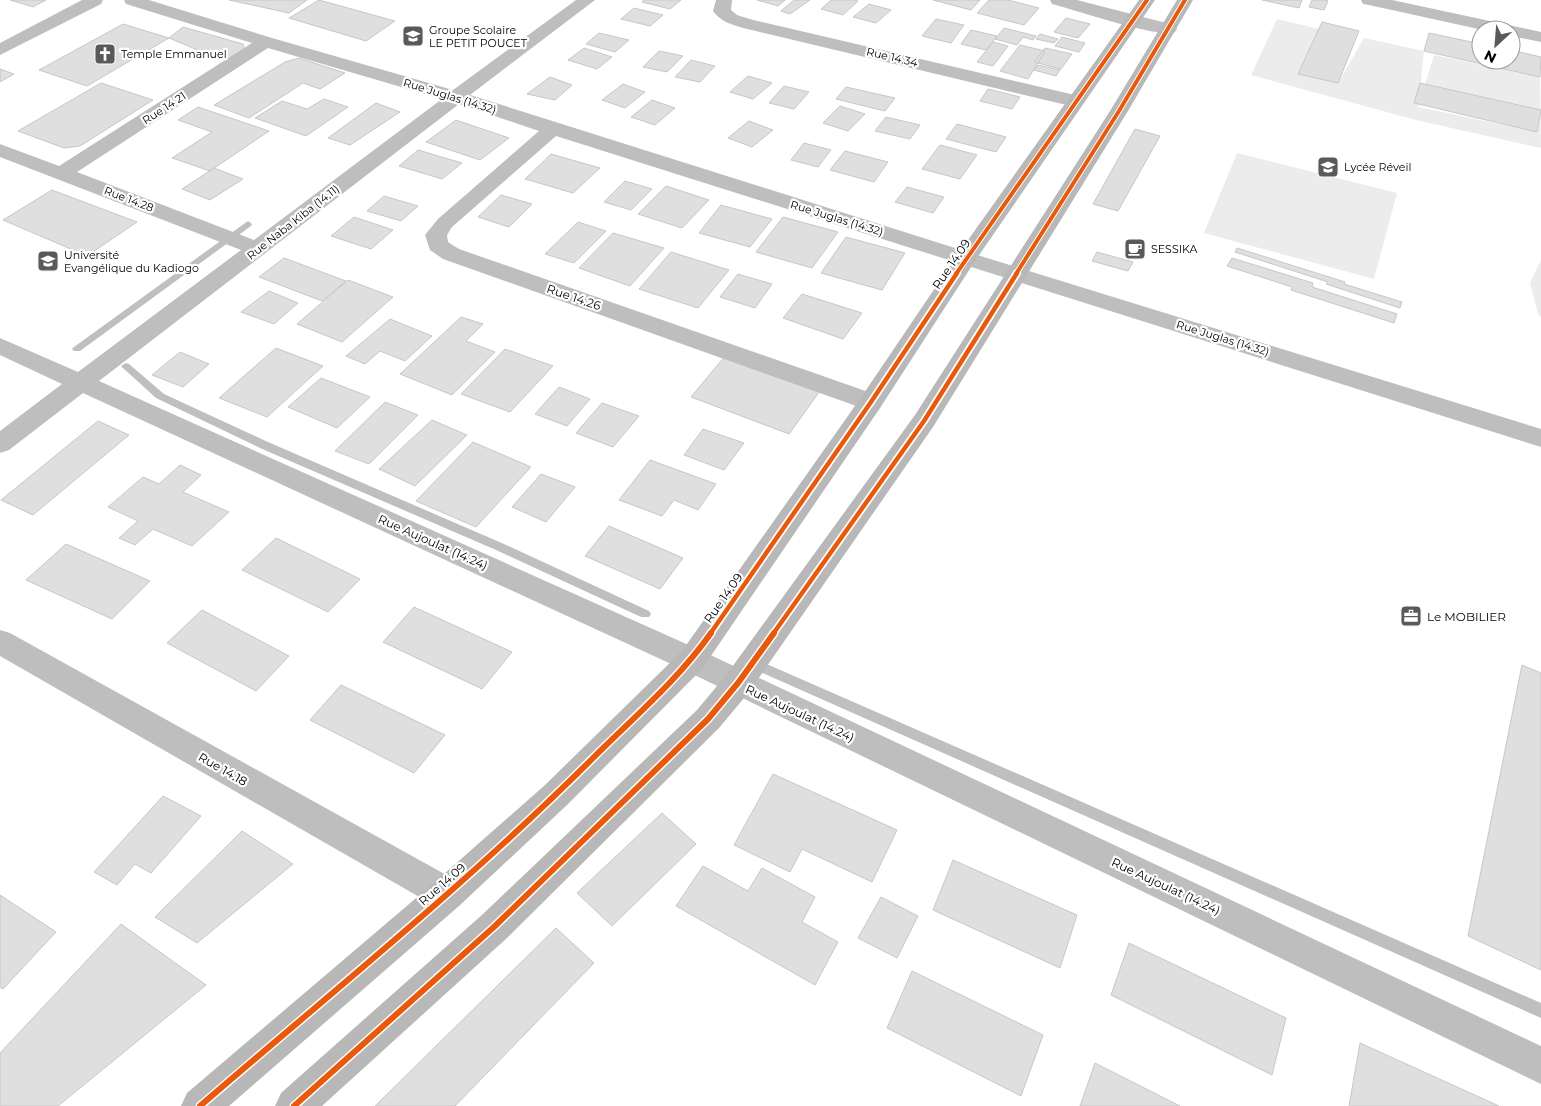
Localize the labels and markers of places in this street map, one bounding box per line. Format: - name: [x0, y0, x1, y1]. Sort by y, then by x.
- place label: Groupe Scolaire LE PETIT POUCET: [429, 23, 528, 50]
- school or university icon: Groupe Scolaire LE PETIT POUCET: [401, 24, 425, 48]
- church icon: Temple Emmanuel: [93, 42, 117, 66]
- place label: Temple Emmanuel: [121, 47, 227, 61]
- school or university icon: Lycée Réveil: [1316, 155, 1340, 179]
- place label: Lycée Réveil: [1344, 160, 1411, 174]
- cafe icon: SESSIKA: [1123, 237, 1147, 261]
- place label: SESSIKA: [1151, 242, 1197, 256]
- place label: Université Evangélique du Kadiogo: [64, 248, 199, 275]
- school or university icon: Université Evangélique du Kadiogo: [36, 249, 60, 273]
- office icon: Le MOBILIER: [1399, 604, 1423, 628]
- place label: Le MOBILIER: [1427, 609, 1506, 624]

